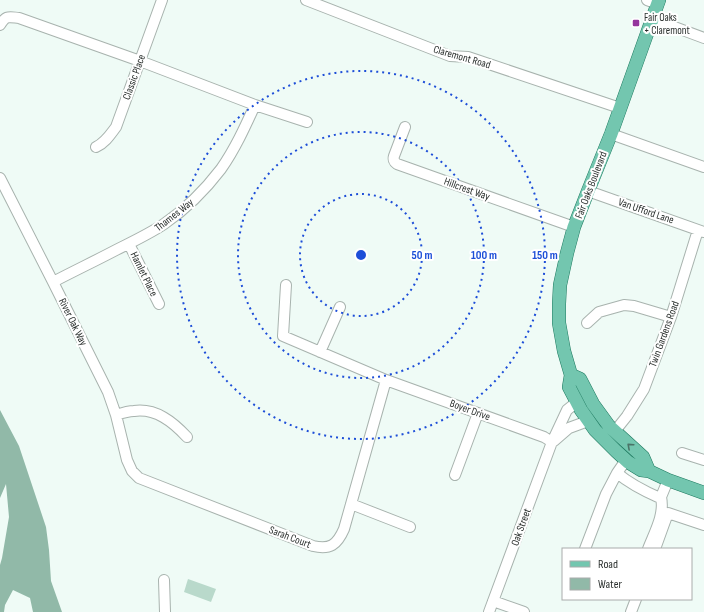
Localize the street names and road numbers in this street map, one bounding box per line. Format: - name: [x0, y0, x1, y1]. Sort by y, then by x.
- street label: Claremont Road: [432, 43, 492, 71]
- street label: Classic Place: [120, 53, 148, 101]
- street label: Fair Oaks Boulevard: [572, 149, 610, 220]
- street label: Hillcrest Way: [442, 175, 492, 204]
- street label: Thames Way: [152, 195, 197, 234]
- street label: Van Ufford Lane: [616, 195, 676, 227]
- street label: Hamlet Place: [128, 250, 160, 298]
- street label: River Oak Way: [56, 296, 90, 349]
- street label: Twin Gardens Road: [646, 299, 682, 369]
- street label: Boyer Drive: [448, 397, 492, 423]
- street label: Oak Street: [508, 506, 534, 547]
- street label: Sarah Court: [267, 523, 313, 551]

